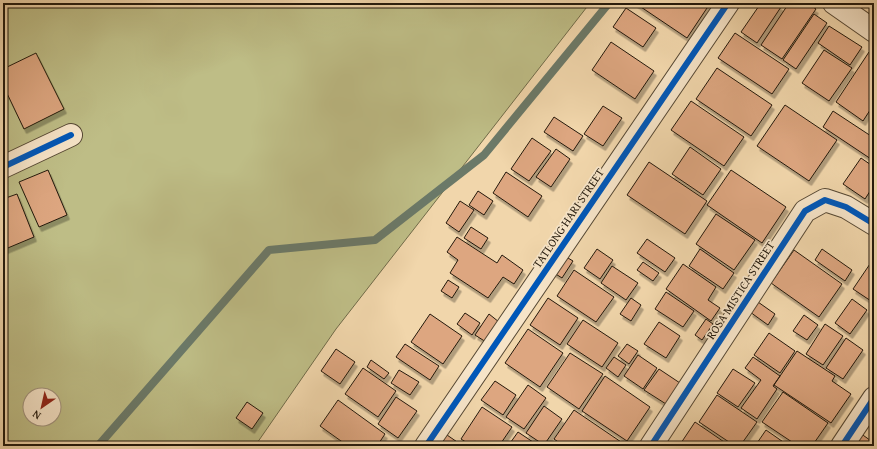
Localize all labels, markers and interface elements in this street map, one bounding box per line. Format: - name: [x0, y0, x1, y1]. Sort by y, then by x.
- street label: TATLONG HARI STREET: [528, 165, 608, 271]
- street label: ROSA MISTICA STREET: [702, 237, 778, 343]
- north arrow: [22, 387, 62, 427]
- text: N: [28, 406, 44, 424]

